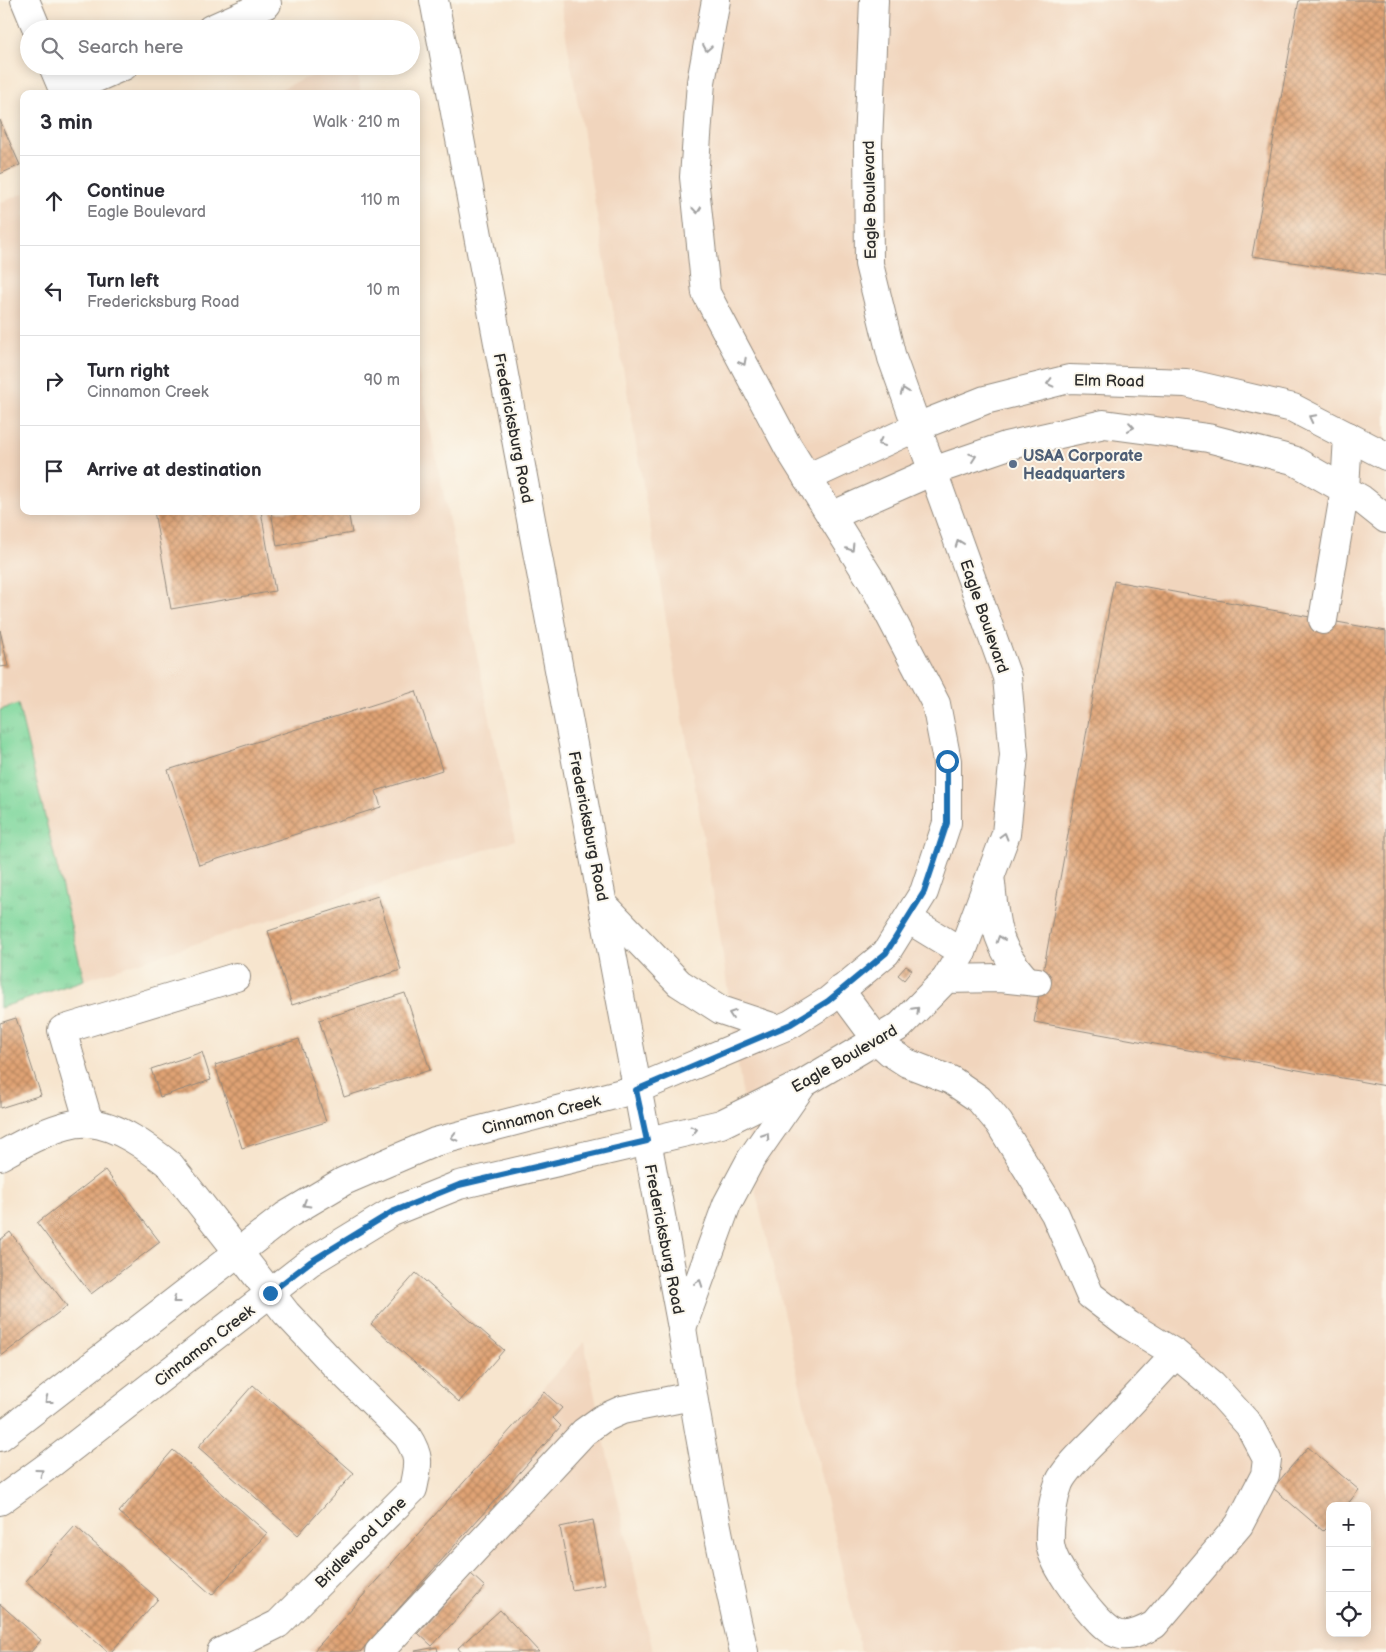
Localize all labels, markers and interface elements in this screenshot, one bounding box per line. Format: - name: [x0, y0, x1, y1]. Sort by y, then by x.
- search box: [20, 20, 420, 75]
- icon: search: [38, 34, 66, 62]
- text: Search here: [78, 36, 183, 59]
- one-way arrow: [703, 44, 713, 52]
- text: 3 min: [40, 110, 93, 135]
- text: Walk · 210 m: [313, 113, 400, 132]
- street label: Eagle Boulevard: [860, 140, 881, 260]
- text: Continue: [87, 180, 165, 203]
- icon: ahead: [40, 187, 68, 215]
- text: 110 m: [361, 191, 400, 210]
- text: Eagle Boulevard: [87, 203, 206, 222]
- one-way arrow: [691, 206, 702, 214]
- text: Turn left: [87, 270, 159, 293]
- icon: left: [40, 277, 68, 305]
- text: 10 m: [367, 281, 400, 300]
- text: Fredericksburg Road: [87, 293, 239, 312]
- street label: Fredericksburg Road: [489, 352, 536, 505]
- one-way arrow: [736, 357, 746, 366]
- text: Turn right: [87, 360, 170, 383]
- icon: right: [40, 367, 68, 395]
- text: 90 m: [364, 371, 400, 390]
- street label: Elm Road: [1074, 371, 1144, 392]
- one-way arrow: [1046, 378, 1054, 388]
- text: Cinnamon Creek: [87, 383, 209, 402]
- one-way arrow: [900, 387, 910, 395]
- one-way arrow: [1308, 414, 1317, 424]
- one-way arrow: [1127, 421, 1135, 432]
- one-way arrow: [877, 437, 886, 448]
- place label: USAA Corporate Headquarters: [1023, 447, 1143, 484]
- one-way arrow: [968, 453, 977, 463]
- icon: arrive: [40, 457, 68, 485]
- marker: USAA Corporate Headquarters: [1007, 458, 1019, 470]
- text: Arrive at destination: [87, 459, 262, 482]
- one-way arrow: [955, 540, 965, 548]
- one-way arrow: [845, 542, 854, 551]
- street label: Eagle Boulevard: [955, 557, 1012, 676]
- street label: Fredericksburg Road: [564, 750, 611, 903]
- route start: [936, 750, 959, 773]
- one-way arrow: [998, 832, 1009, 841]
- one-way arrow: [996, 935, 1006, 944]
- one-way arrow: [910, 1007, 919, 1016]
- one-way arrow: [728, 1009, 736, 1019]
- street label: Eagle Boulevard: [788, 1021, 901, 1097]
- street label: Cinnamon Creek: [480, 1091, 603, 1139]
- one-way arrow: [690, 1125, 699, 1136]
- one-way arrow: [449, 1131, 458, 1142]
- one-way arrow: [760, 1132, 769, 1141]
- street label: Fredericksburg Road: [640, 1163, 687, 1316]
- one-way arrow: [303, 1197, 312, 1207]
- one-way arrow: [693, 1279, 703, 1287]
- route end: [259, 1282, 282, 1305]
- one-way arrow: [173, 1295, 182, 1303]
- street label: Cinnamon Creek: [151, 1301, 259, 1391]
- one-way arrow: [45, 1395, 54, 1403]
- one-way arrow: [34, 1469, 44, 1478]
- street label: Bridlewood Lane: [312, 1493, 411, 1593]
- map controls: [1326, 1502, 1371, 1637]
- button: +: [1326, 1502, 1371, 1547]
- button: −: [1326, 1547, 1371, 1592]
- button: locate: [1326, 1592, 1371, 1637]

